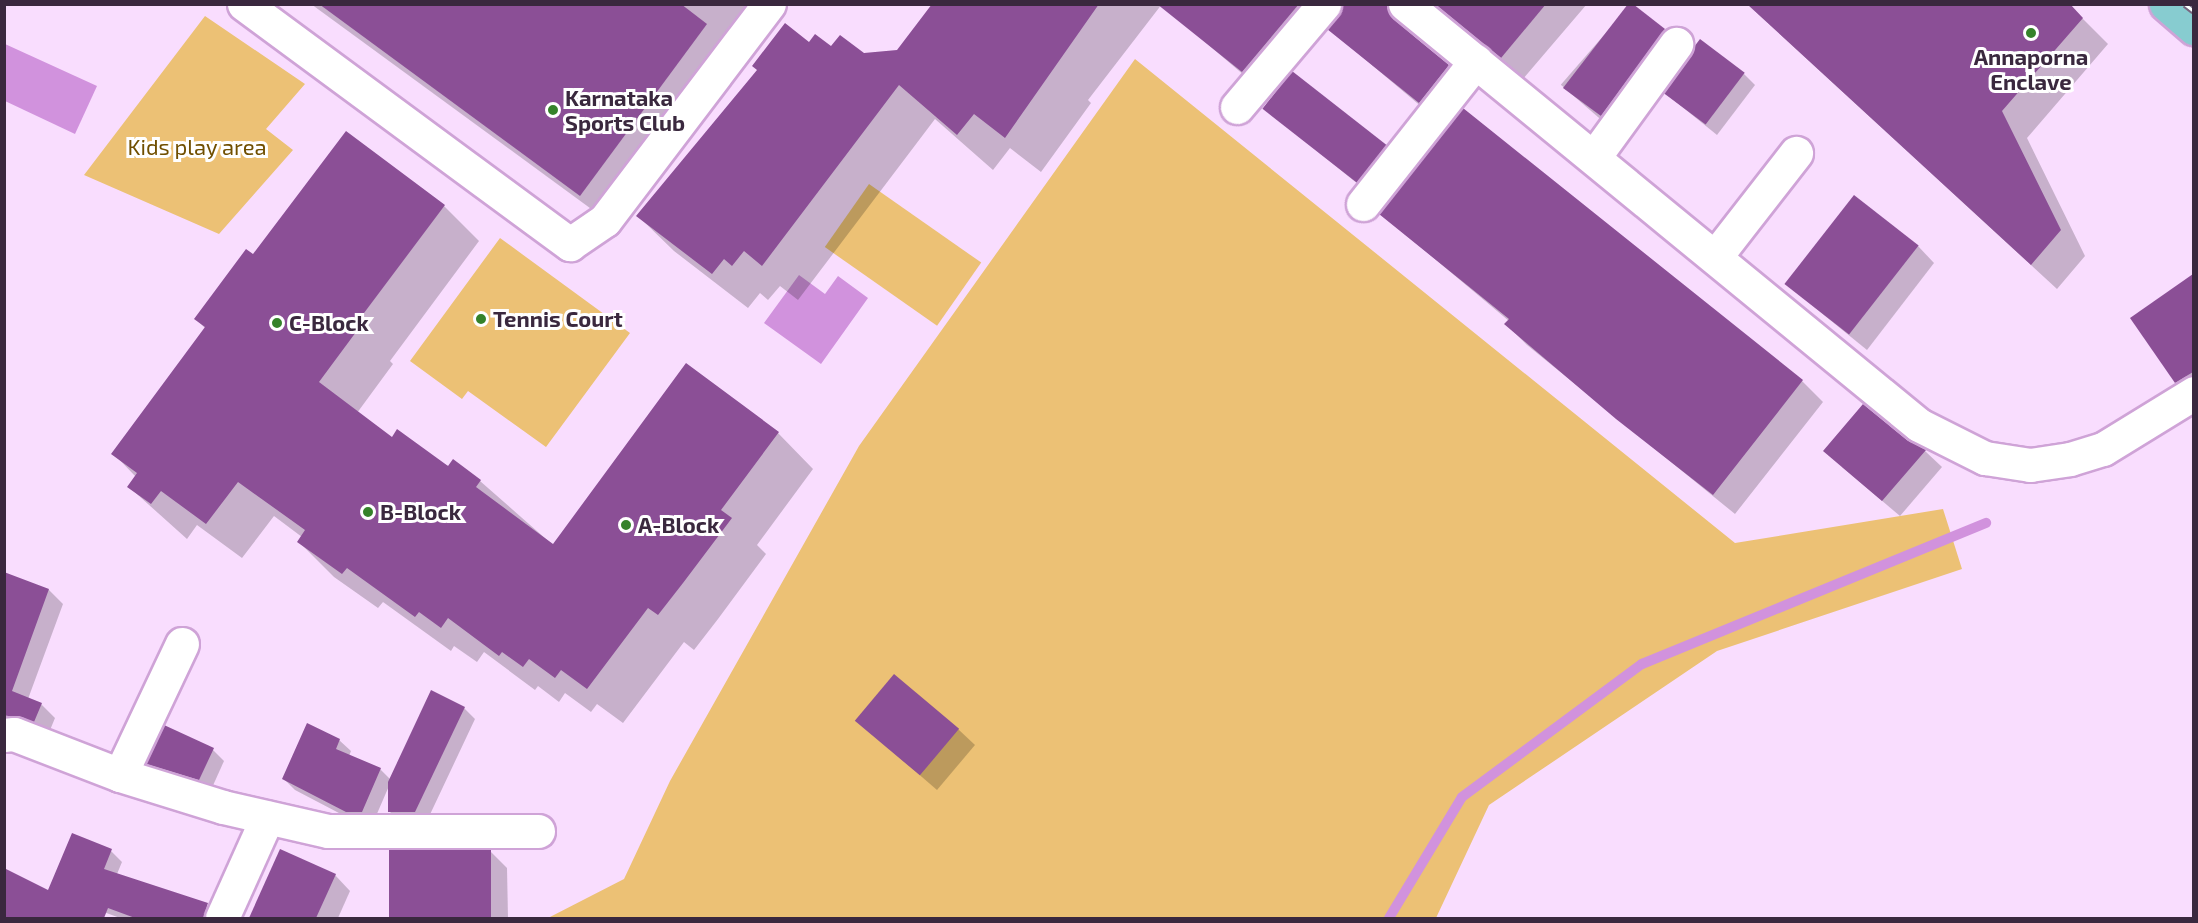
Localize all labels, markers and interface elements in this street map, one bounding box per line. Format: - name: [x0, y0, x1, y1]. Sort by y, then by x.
- marker: Annaporna Enclave: [2024, 26, 2038, 40]
- place label: Annaporna Enclave: [1974, 43, 2088, 94]
- place label: Karnataka Sports Club: [565, 84, 685, 136]
- marker: Karnataka Sports Club: [546, 103, 560, 117]
- park label: Kids play area: [127, 134, 267, 160]
- place label: Tennis Court: [493, 306, 623, 332]
- place label: C-Block: [289, 310, 369, 336]
- marker: Tennis Court: [474, 312, 488, 326]
- marker: C-Block: [270, 316, 284, 330]
- place label: B-Block: [380, 499, 461, 525]
- marker: B-Block: [361, 505, 375, 519]
- place label: A-Block: [638, 512, 719, 538]
- marker: A-Block: [619, 518, 633, 532]

